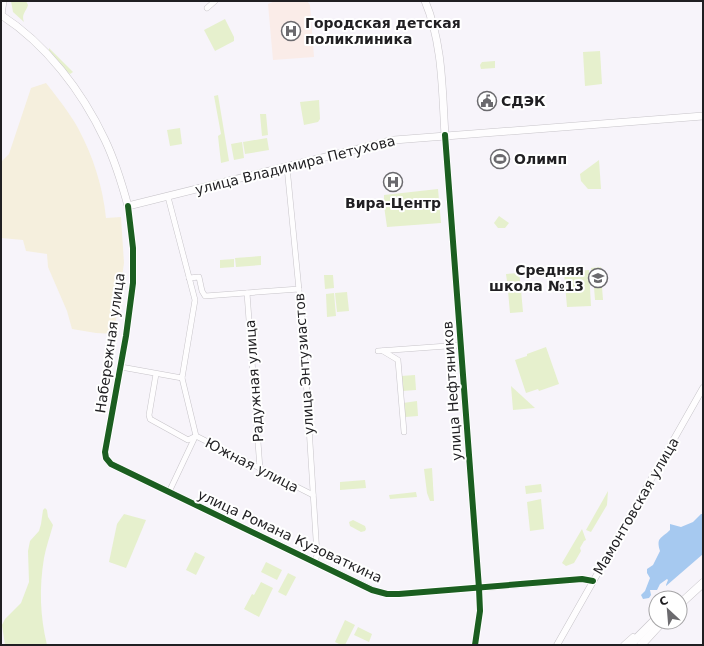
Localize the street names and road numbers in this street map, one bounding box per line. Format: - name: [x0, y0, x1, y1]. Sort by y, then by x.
- street label: улица Владимира Петухова: [193, 132, 397, 198]
- street label: Набережная улица: [92, 272, 128, 414]
- street label: улица Энтузиастов: [291, 293, 317, 435]
- street label: Радужная улица: [242, 319, 266, 443]
- street label: улица Нефтяников: [439, 321, 465, 461]
- street label: Мамонтовская улица: [590, 434, 682, 578]
- street label: Южная улица: [203, 435, 301, 495]
- street label: улица Романа Кузоваткина: [195, 486, 385, 586]

